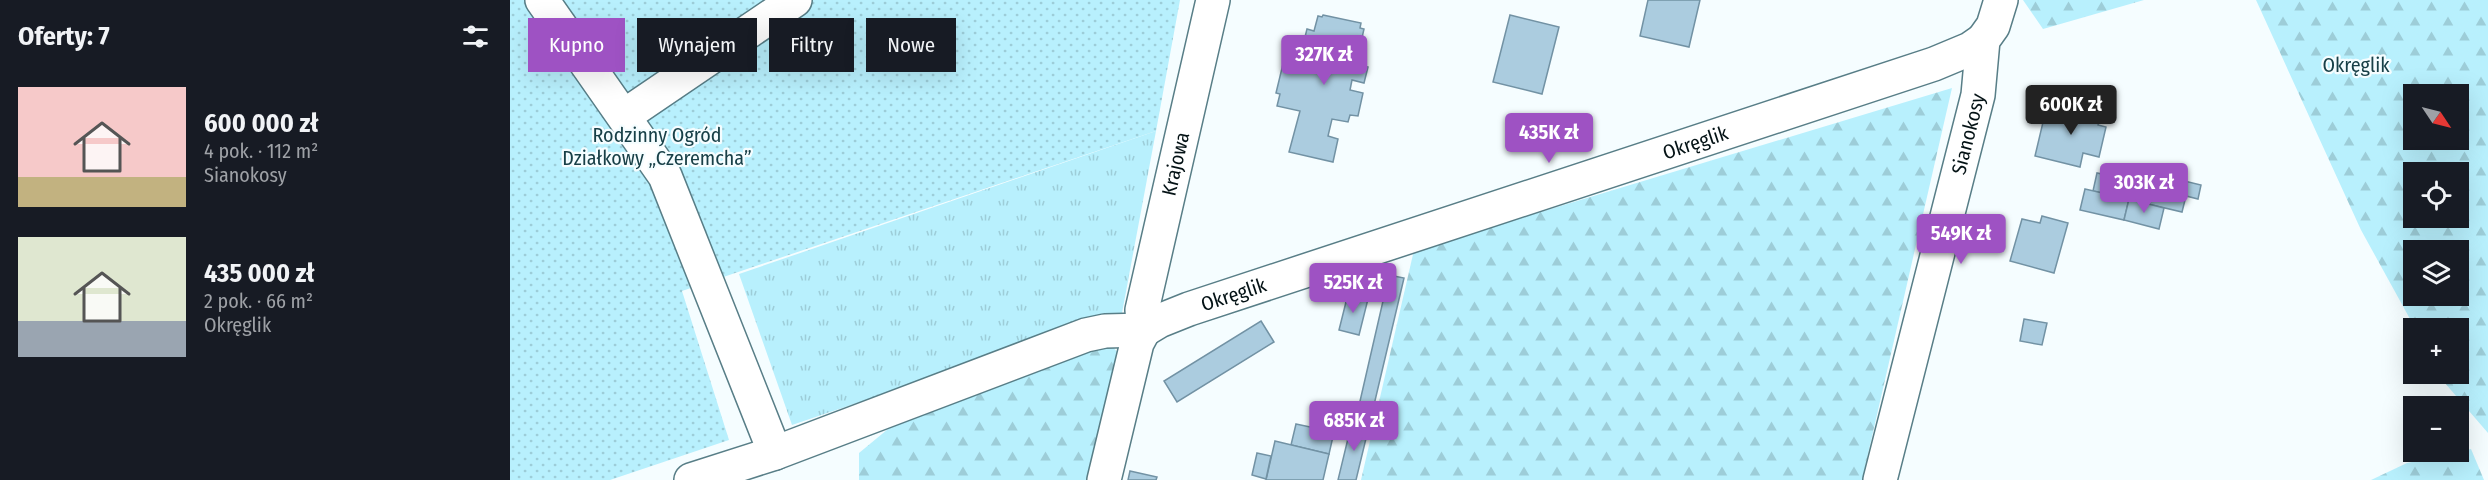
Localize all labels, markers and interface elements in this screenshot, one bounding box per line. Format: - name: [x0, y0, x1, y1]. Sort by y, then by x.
- chip: Kupno: [528, 18, 625, 72]
- chip: Wynajem: [637, 18, 757, 72]
- chip: Filtry: [769, 18, 854, 72]
- chip: Nowe: [866, 18, 956, 72]
- icon: filters: [459, 20, 492, 53]
- text: Oferty: 7: [18, 21, 109, 52]
- pin: 327K zł: [1269, 35, 1379, 86]
- text: 327K zł: [1295, 42, 1353, 66]
- park label: Okręglik: [2322, 53, 2390, 77]
- north arrow: [2403, 84, 2469, 150]
- map controls: [2403, 84, 2469, 462]
- pin: 600K zł: [2016, 85, 2126, 136]
- street label: Sianokosy: [1946, 91, 1990, 177]
- text: 600K zł: [2040, 92, 2102, 116]
- text: 600 000 zł: [204, 108, 319, 139]
- icon: home: [66, 111, 138, 183]
- pin: 435K zł: [1494, 113, 1604, 164]
- text: 435K zł: [1519, 120, 1579, 144]
- street label: Okręglik: [1660, 120, 1732, 164]
- park label: Rodzinny Ogród Działkowy „Czeremcha”: [562, 123, 752, 170]
- street label: Krajowa: [1157, 130, 1194, 198]
- text: 4 pok. · 112 m²: [204, 139, 318, 163]
- button: locate: [2403, 162, 2469, 228]
- text: Sianokosy: [204, 163, 287, 187]
- pin: 303K zł: [2089, 163, 2199, 214]
- text: 303K zł: [2114, 170, 2174, 194]
- pin: 549K zł: [1906, 214, 2016, 265]
- text: 549K zł: [1931, 221, 1991, 245]
- button: layers: [2403, 240, 2469, 306]
- text: 435 000 zł: [204, 258, 315, 289]
- icon: home: [66, 261, 138, 333]
- pin: 525K zł: [1298, 263, 1408, 314]
- text: 525K zł: [1323, 270, 1383, 294]
- street label: Okręglik: [1198, 272, 1270, 316]
- text: 2 pok. · 66 m²: [204, 289, 313, 313]
- text: Okręglik: [204, 313, 271, 337]
- button: +: [2403, 318, 2469, 384]
- button: −: [2403, 396, 2469, 462]
- pin: 685K zł: [1299, 401, 1409, 452]
- text: 685K zł: [1323, 408, 1385, 432]

